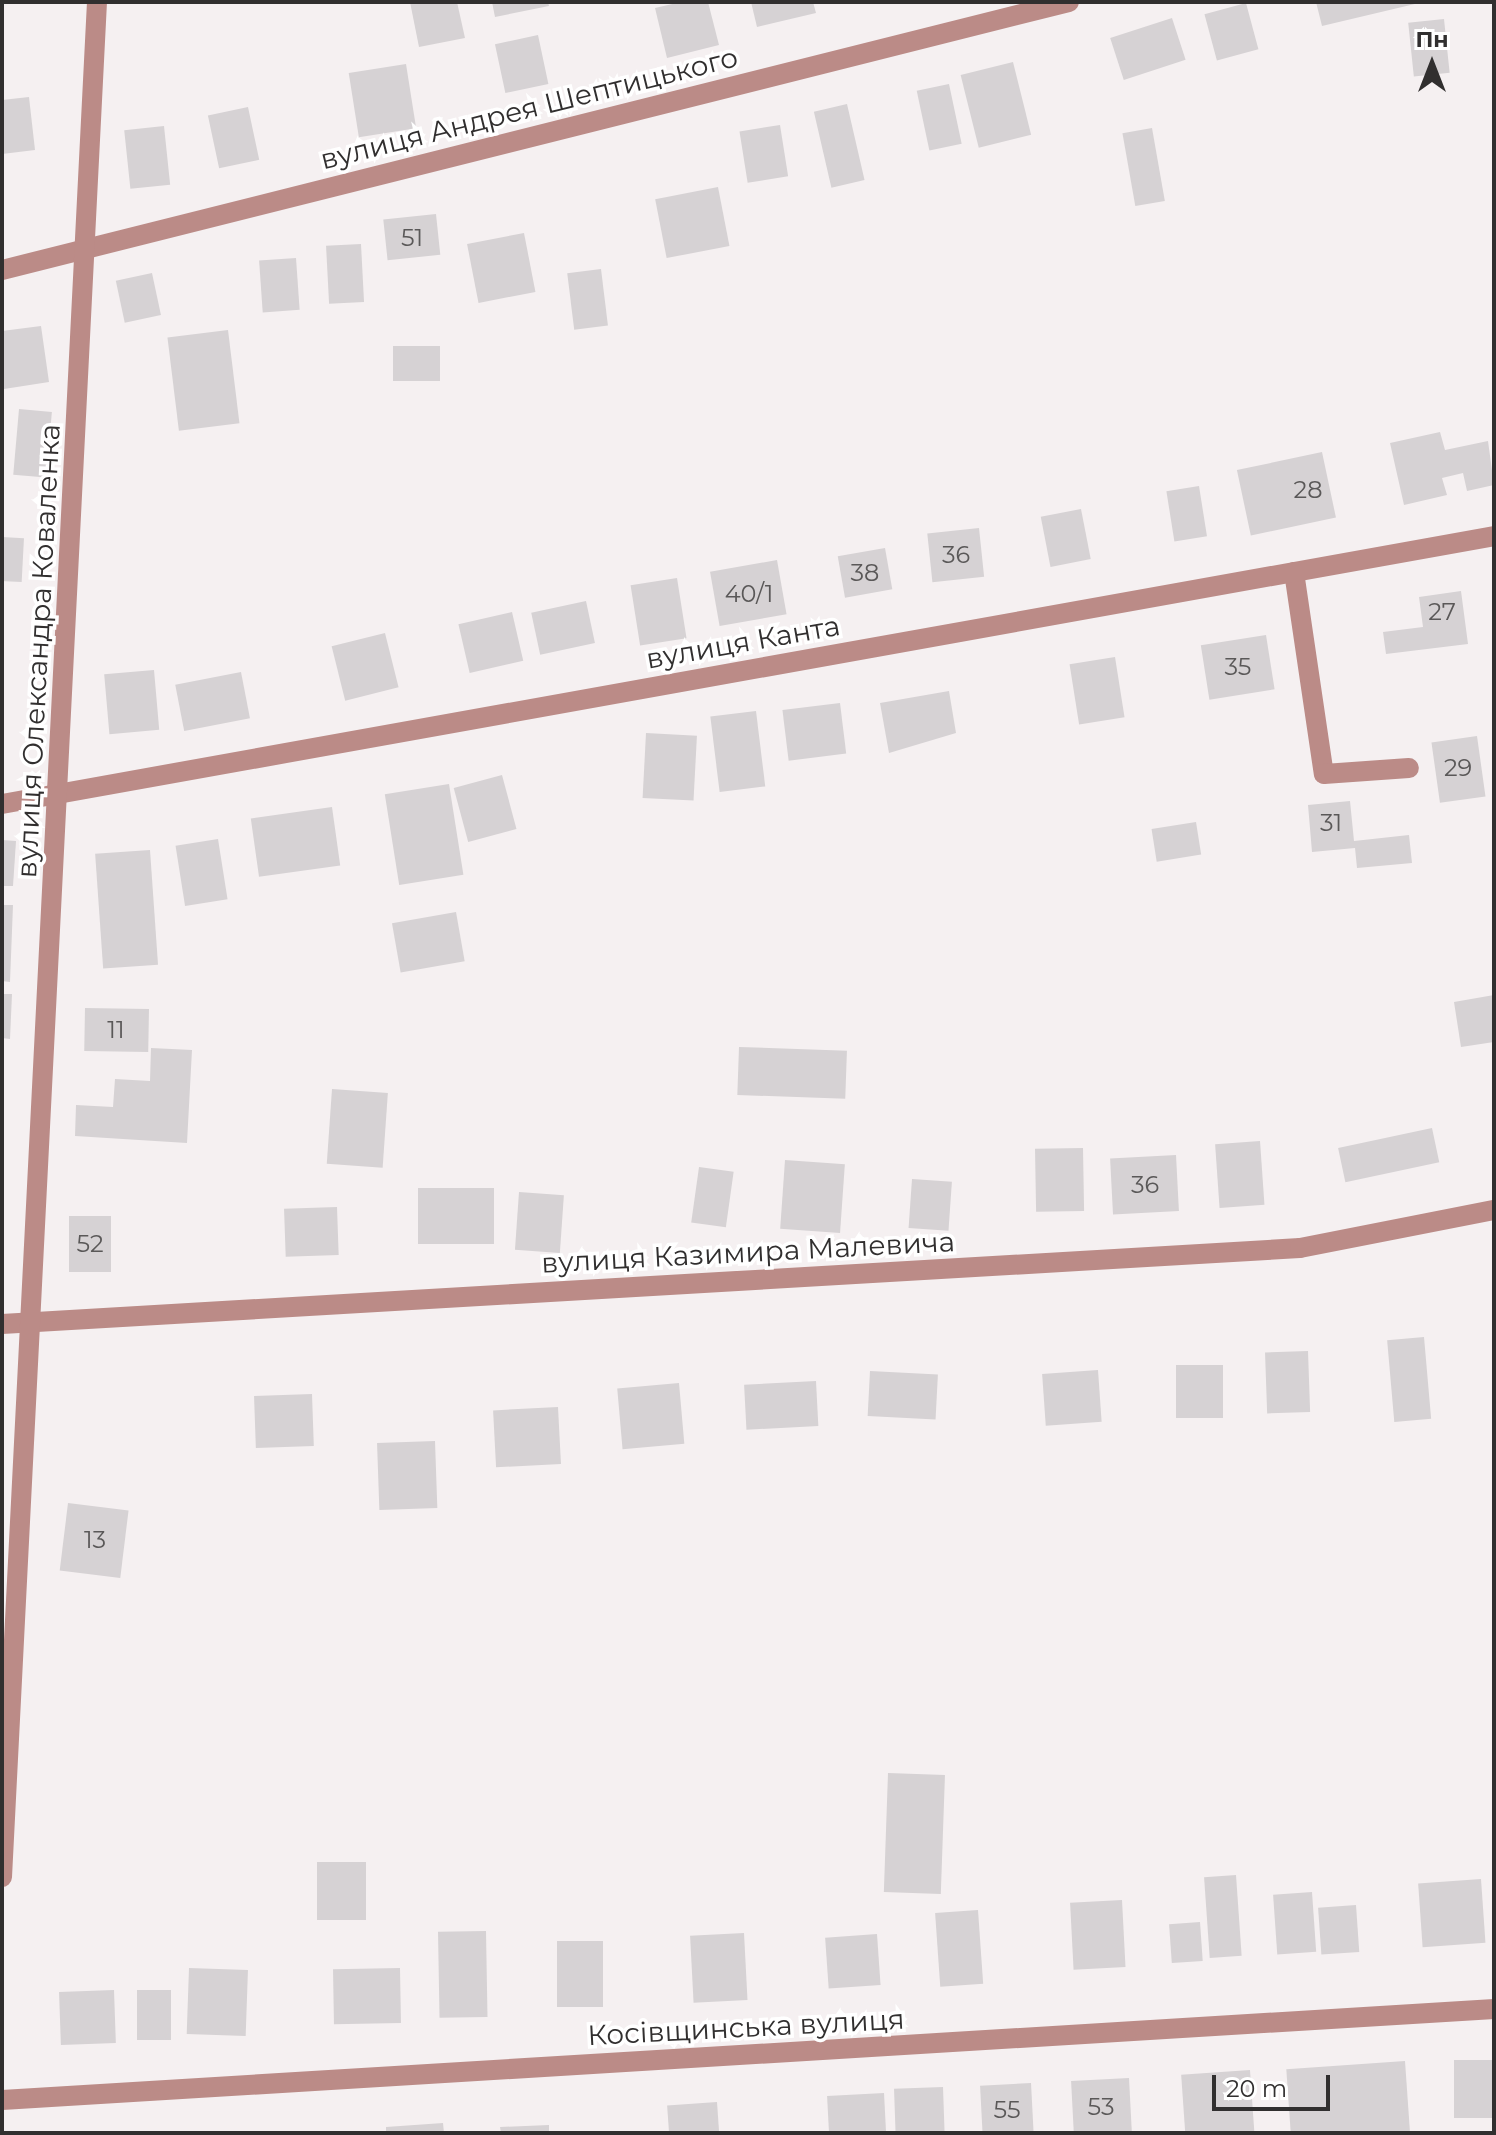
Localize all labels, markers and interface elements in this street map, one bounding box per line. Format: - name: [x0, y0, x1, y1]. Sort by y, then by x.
- north arrow: [1392, 24, 1472, 104]
- text: Пн: [1415, 26, 1449, 53]
- street label: вулиця Андрея Шептицького: [317, 40, 741, 176]
- house number: 51: [401, 224, 423, 252]
- street label: вулиця Олександра Коваленка: [9, 423, 67, 879]
- house number: 28: [1294, 476, 1322, 504]
- house number: 36: [942, 541, 970, 569]
- house number: 38: [851, 559, 879, 587]
- house number: 40/1: [725, 580, 773, 608]
- house number: 27: [1428, 598, 1456, 626]
- street label: вулиця Канта: [643, 608, 843, 676]
- house number: 35: [1225, 653, 1251, 681]
- house number: 29: [1444, 754, 1472, 782]
- house number: 31: [1320, 809, 1342, 837]
- house number: 11: [107, 1016, 125, 1044]
- house number: 36: [1131, 1171, 1159, 1199]
- street label: вулиця Казимира Малевича: [540, 1224, 956, 1280]
- house number: 52: [76, 1230, 104, 1258]
- house number: 13: [84, 1526, 106, 1554]
- street label: Косівщинська вулиця: [587, 2002, 905, 2052]
- scale bar: [1216, 2059, 1334, 2109]
- text: 20 m: [1226, 2074, 1287, 2103]
- house number: 53: [1088, 2093, 1114, 2121]
- house number: 55: [993, 2096, 1021, 2124]

